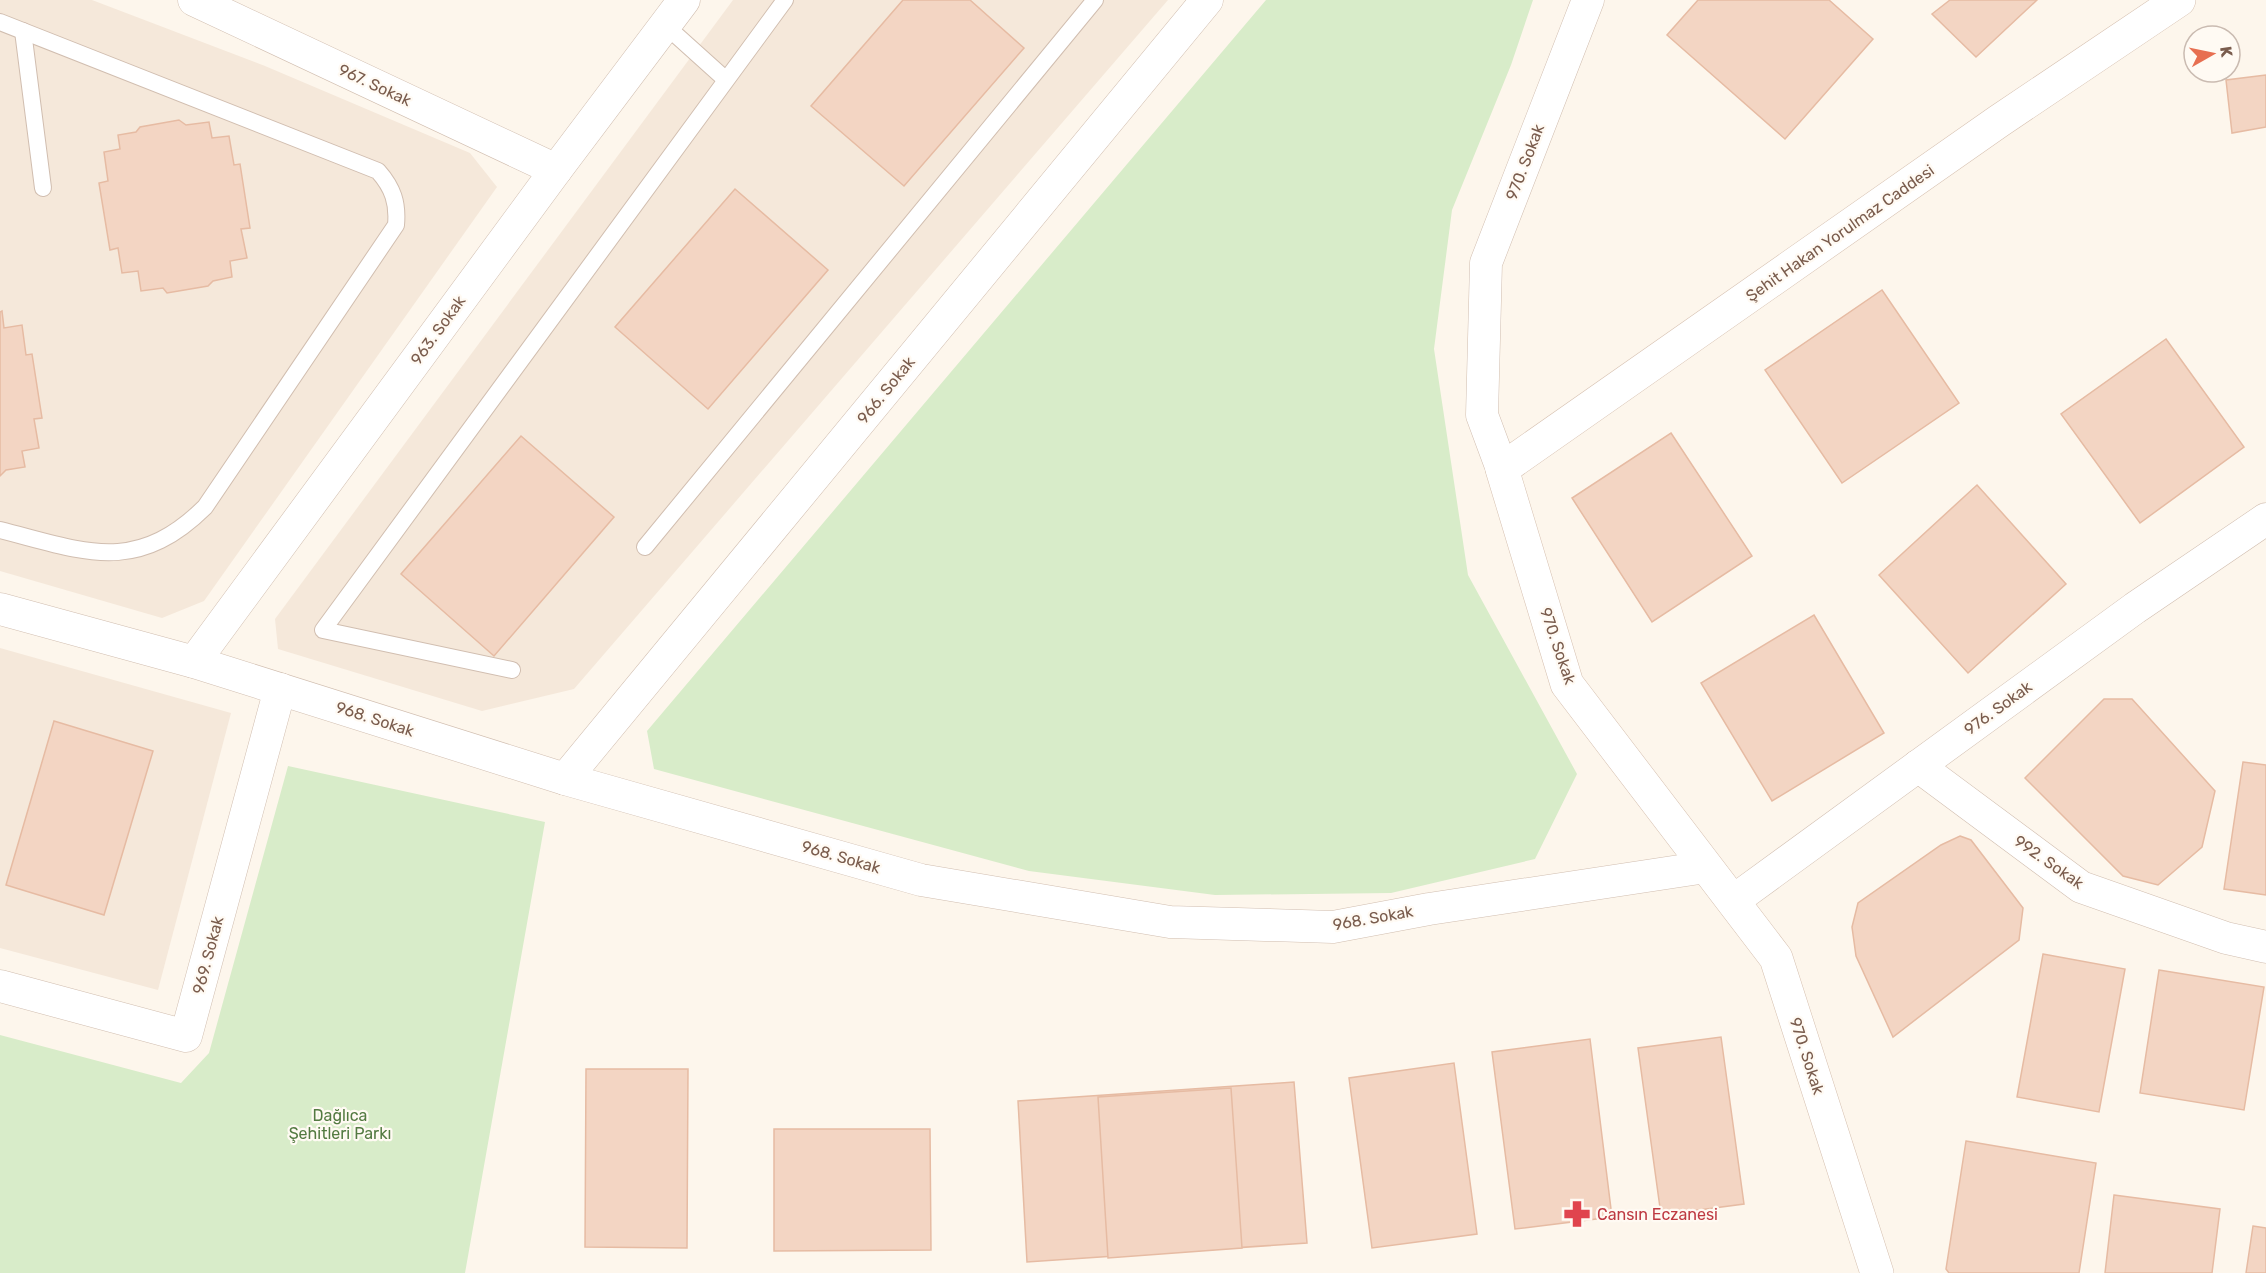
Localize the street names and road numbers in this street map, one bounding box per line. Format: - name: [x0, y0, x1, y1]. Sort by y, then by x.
- street label: 967. Sokak: [336, 60, 415, 110]
- street label: 970. Sokak: [1502, 121, 1548, 203]
- street label: Şehit Hakan Yorulmaz Caddesi: [1742, 161, 1938, 305]
- street label: 963. Sokak: [407, 291, 470, 368]
- street label: 966. Sokak: [853, 352, 919, 427]
- street label: 970. Sokak: [1536, 605, 1580, 688]
- street label: 976. Sokak: [1960, 677, 2036, 739]
- street label: 968. Sokak: [333, 697, 417, 741]
- street label: 992. Sokak: [2011, 831, 2088, 893]
- street label: 968. Sokak: [799, 837, 883, 878]
- street label: 968. Sokak: [1331, 901, 1415, 934]
- street label: 969. Sokak: [189, 913, 228, 996]
- street label: 970. Sokak: [1786, 1015, 1829, 1098]

